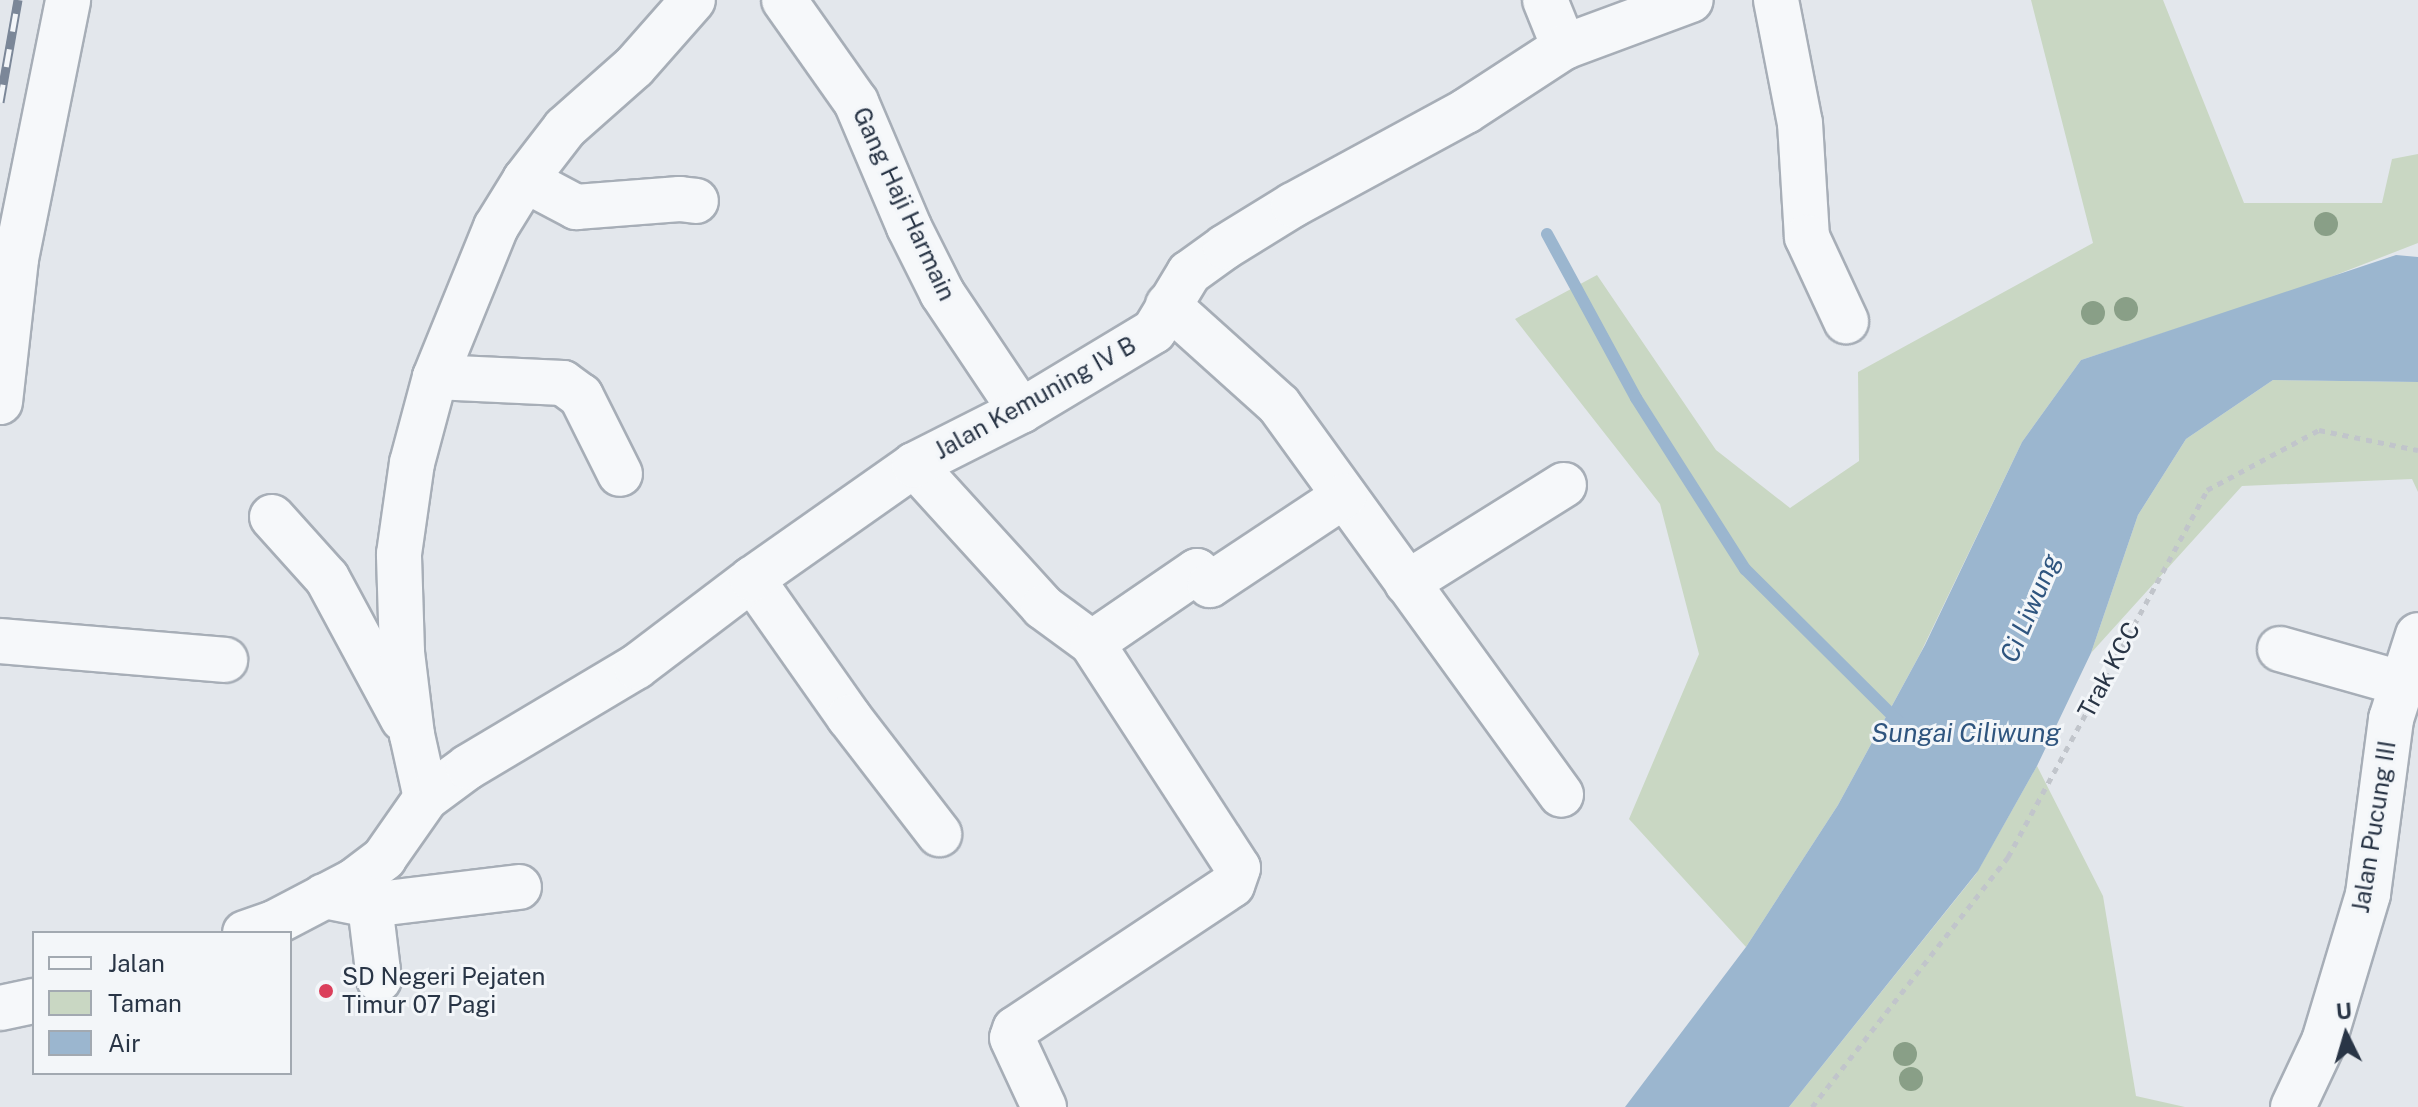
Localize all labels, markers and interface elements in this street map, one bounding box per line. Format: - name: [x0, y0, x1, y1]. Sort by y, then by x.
- street label: Gang Haji Harmain: [847, 103, 961, 305]
- street label: Jalan Kemuning IV B: [929, 331, 1141, 465]
- water label: Ci Liwung: [1993, 549, 2067, 667]
- street label: Trak KCC: [2072, 617, 2146, 723]
- water label: Sungai Ciliwung: [1871, 717, 2061, 749]
- street label: Jalan Pucung III: [2346, 739, 2402, 915]
- legend: [32, 931, 292, 1075]
- text: Jalan: [108, 949, 165, 977]
- place label: SD Negeri Pejaten Timur 07 Pagi: [342, 963, 545, 1019]
- marker: SD Negeri Pejaten Timur 07 Pagi: [317, 982, 335, 1000]
- text: Taman: [108, 989, 182, 1017]
- north arrow: [2306, 995, 2386, 1075]
- text: U: [2335, 997, 2353, 1025]
- text: Air: [108, 1029, 141, 1057]

